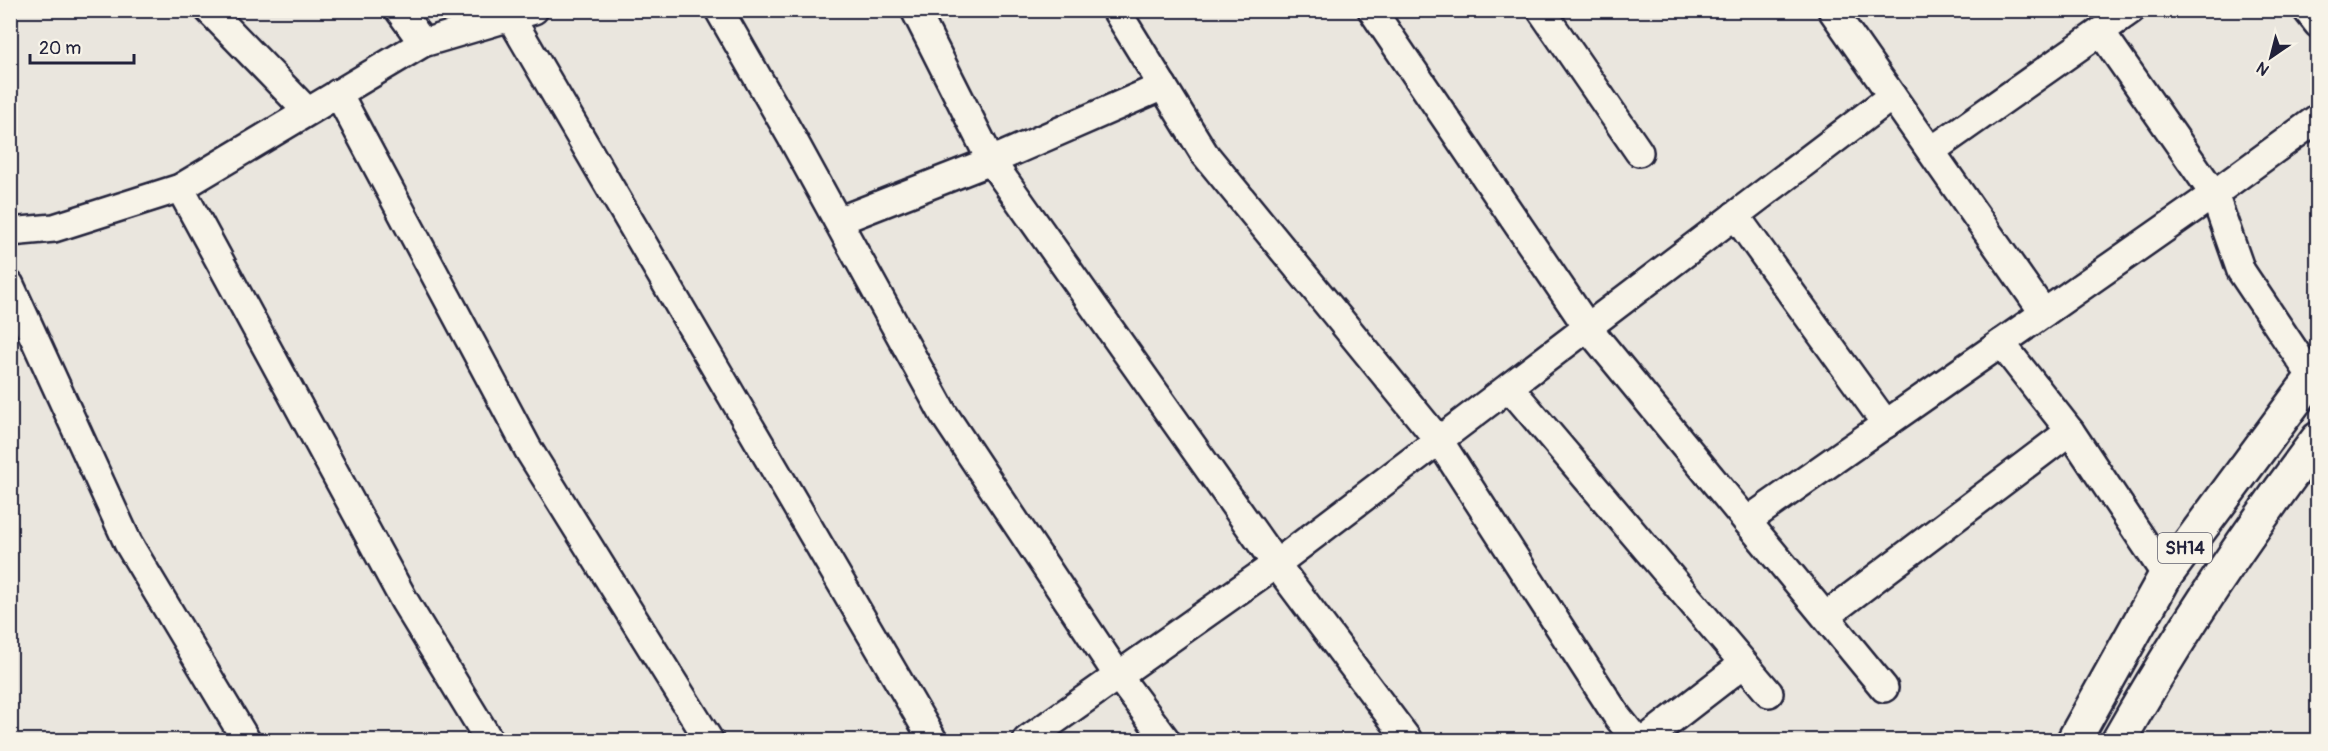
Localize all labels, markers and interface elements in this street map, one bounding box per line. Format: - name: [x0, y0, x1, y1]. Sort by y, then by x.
- scale bar: [30, 27, 134, 65]
- north arrow: [2241, 27, 2301, 87]
- text: 20 m: [39, 37, 81, 60]
- text: N: [2253, 57, 2273, 80]
- road number: SH14: [2158, 533, 2212, 563]

